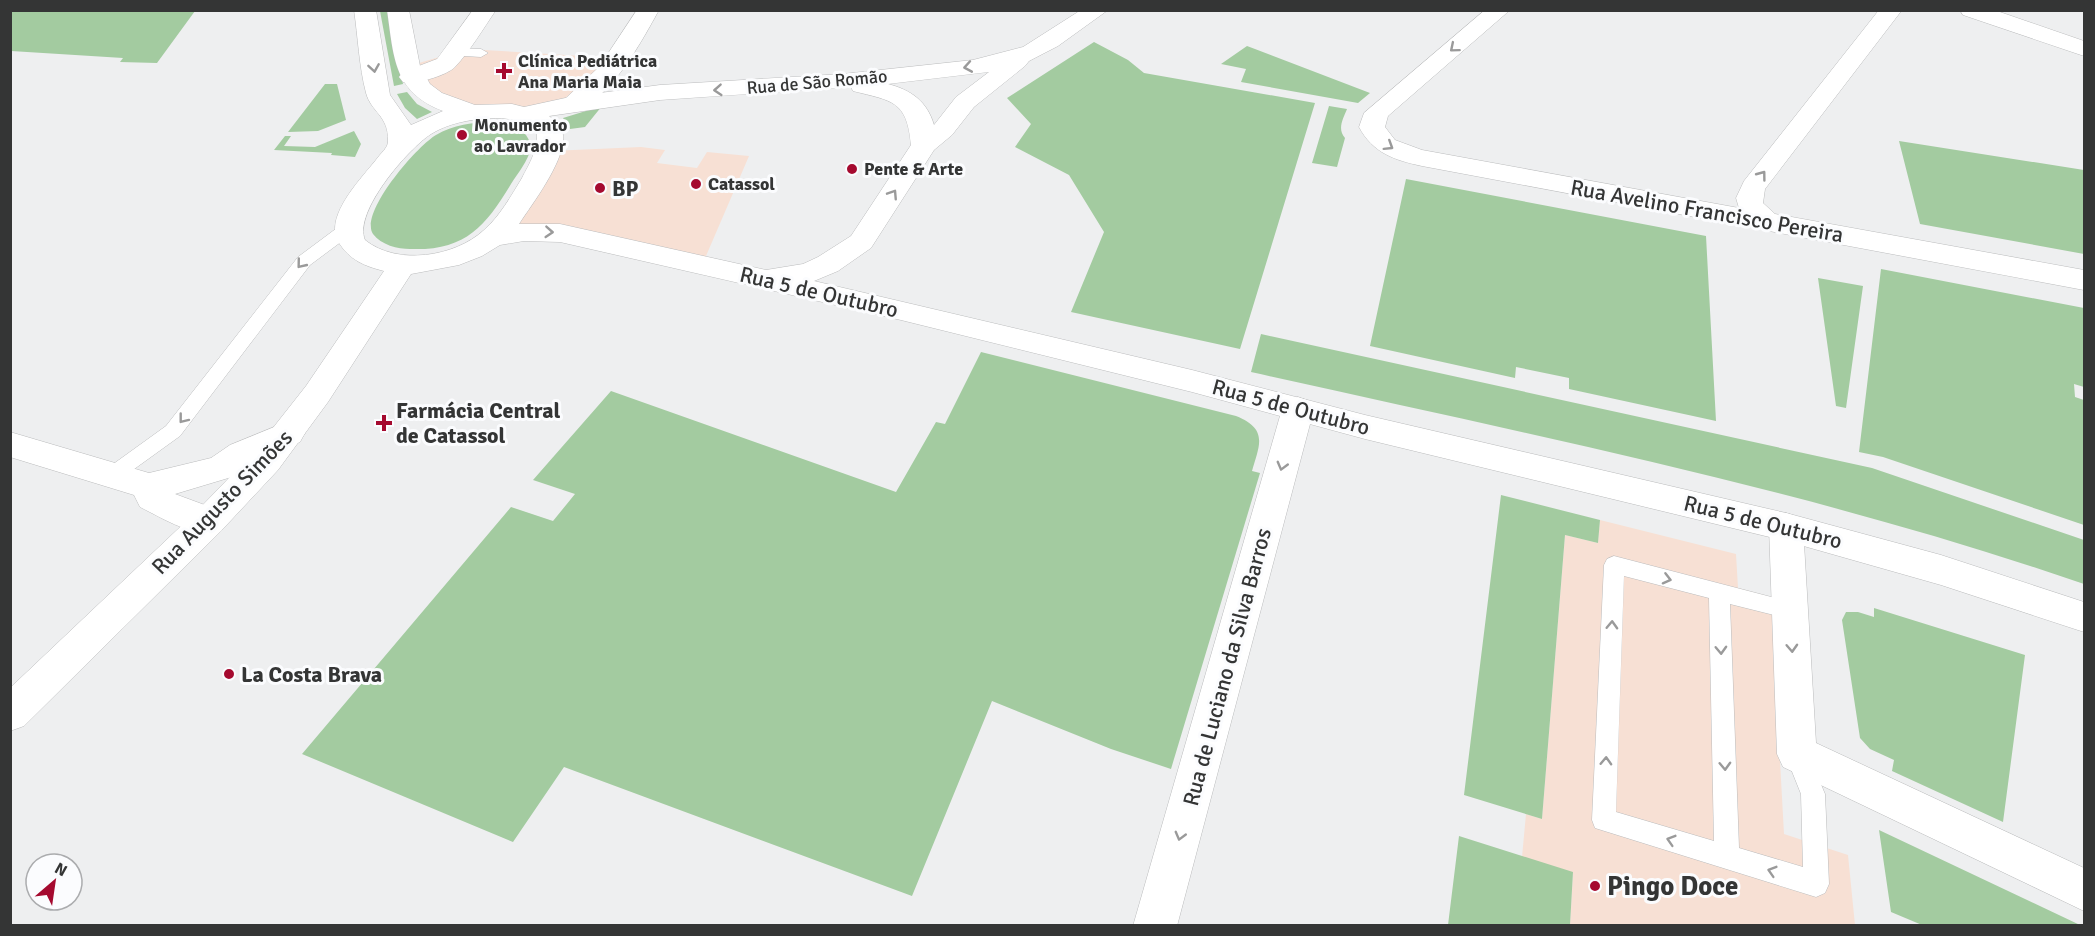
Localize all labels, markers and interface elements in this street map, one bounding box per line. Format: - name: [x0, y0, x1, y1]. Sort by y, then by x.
- one-way arrow: [1450, 41, 1461, 52]
- place label: Clínica Pediátrica Ana Maria Maia: [518, 50, 657, 93]
- one-way arrow: [963, 61, 972, 73]
- marker: Clínica Pediátrica Ana Maria Maia: [495, 62, 513, 80]
- one-way arrow: [367, 64, 379, 73]
- street label: Rua de São Romão: [746, 65, 888, 99]
- one-way arrow: [714, 83, 723, 96]
- place label: Monumento ao Lavrador: [474, 114, 567, 157]
- marker: Monumento ao Lavrador: [455, 128, 469, 142]
- one-way arrow: [1383, 139, 1394, 150]
- place label: Pente & Arte: [864, 158, 963, 180]
- marker: Pente & Arte: [845, 162, 859, 176]
- one-way arrow: [1755, 170, 1766, 181]
- place label: Catassol: [708, 173, 775, 195]
- street label: Rua Avelino Francisco Pereira: [1568, 174, 1846, 248]
- place label: BP: [612, 175, 639, 202]
- marker: Catassol: [689, 177, 703, 191]
- marker: BP: [593, 181, 607, 195]
- one-way arrow: [885, 190, 897, 200]
- one-way arrow: [544, 225, 553, 238]
- one-way arrow: [298, 257, 309, 268]
- street label: Rua 5 de Outubro: [737, 261, 901, 323]
- street label: Rua 5 de Outubro: [1209, 373, 1373, 441]
- place label: Farmácia Central de Catassol: [396, 397, 561, 449]
- one-way arrow: [179, 412, 190, 423]
- marker: Farmácia Central de Catassol: [377, 416, 391, 430]
- street label: Rua Augusto Simões: [146, 424, 298, 580]
- one-way arrow: [1277, 460, 1289, 470]
- street label: Rua 5 de Outubro: [1681, 489, 1845, 555]
- street label: Rua de Luciano da Silva Barros: [1177, 525, 1277, 809]
- one-way arrow: [1662, 571, 1672, 584]
- one-way arrow: [1606, 620, 1618, 629]
- one-way arrow: [1786, 643, 1799, 652]
- one-way arrow: [1715, 645, 1727, 654]
- place label: La Costa Brava: [241, 661, 382, 688]
- marker: La Costa Brava: [222, 667, 236, 681]
- one-way arrow: [1600, 757, 1613, 766]
- one-way arrow: [1718, 762, 1731, 771]
- one-way arrow: [1175, 830, 1187, 841]
- one-way arrow: [1666, 835, 1677, 847]
- north arrow: [24, 852, 84, 912]
- text: N: [51, 858, 71, 881]
- one-way arrow: [1767, 865, 1778, 878]
- place label: Pingo Doce: [1607, 870, 1738, 903]
- marker: Pingo Doce: [1588, 879, 1602, 893]

